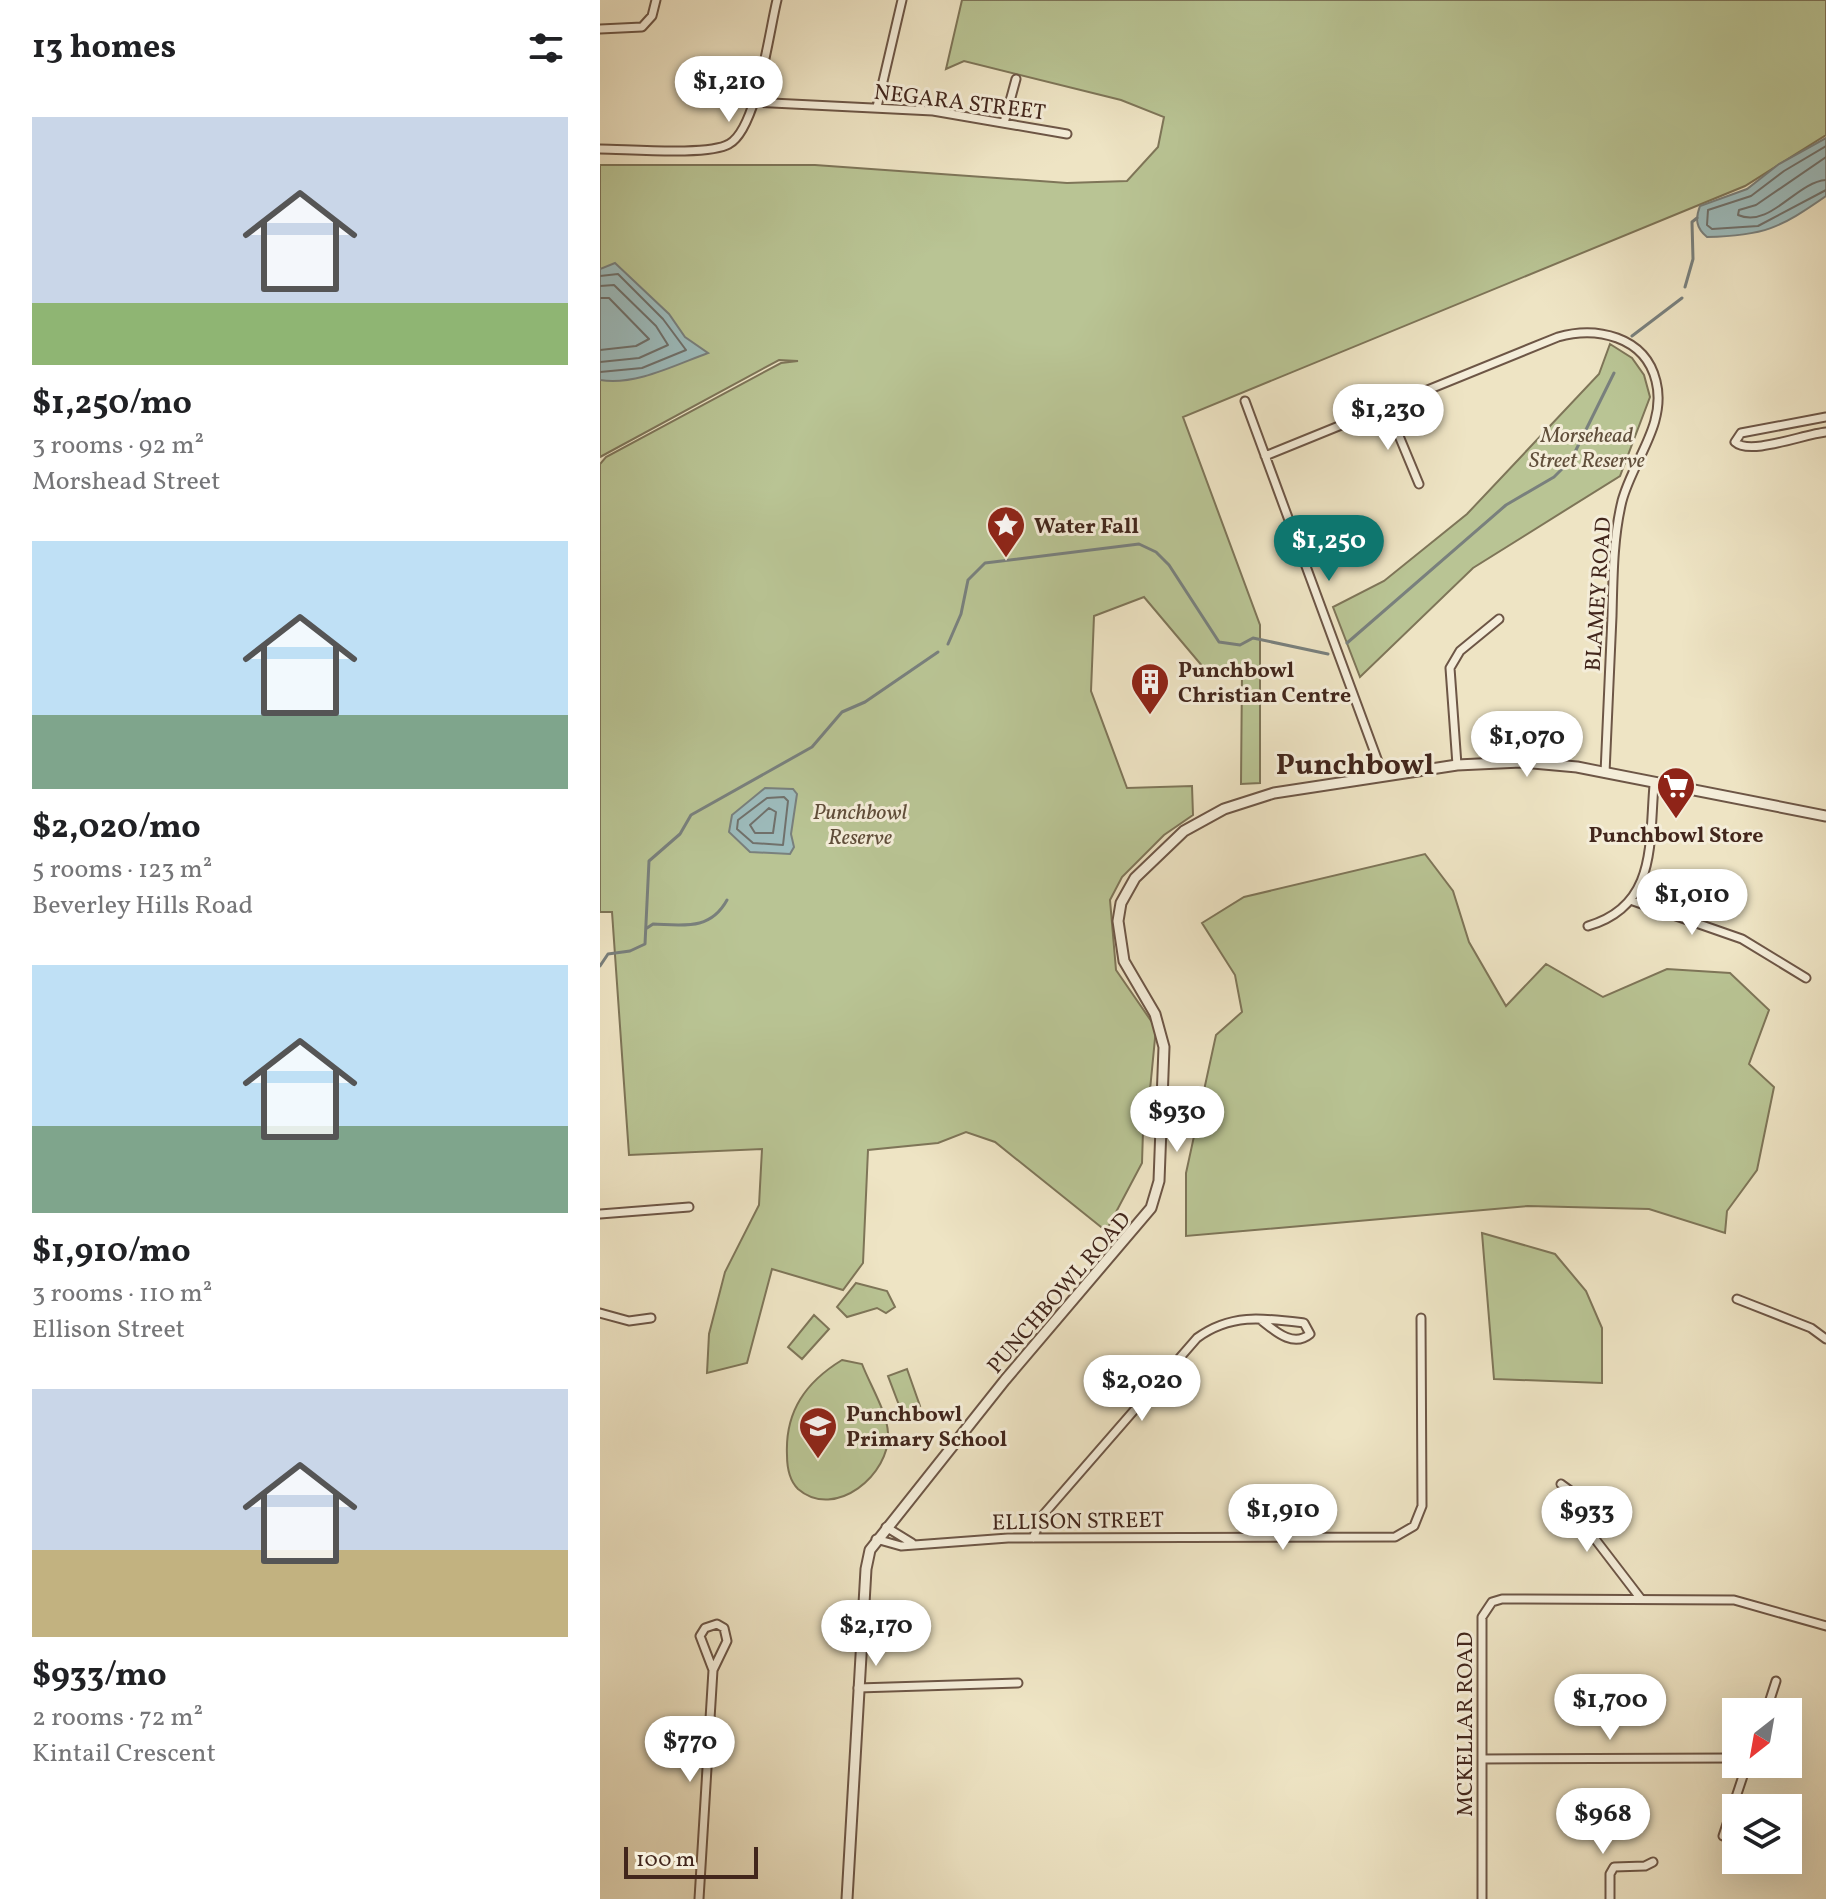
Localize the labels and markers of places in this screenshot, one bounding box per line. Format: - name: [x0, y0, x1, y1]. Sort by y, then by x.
- pin: $1,210: [664, 56, 794, 124]
- pin: $1,230: [1323, 384, 1453, 452]
- place icon: Water Fall: [985, 504, 1027, 559]
- place label: Water Fall: [1034, 512, 1139, 543]
- pin: $1,250: [1264, 515, 1394, 583]
- place label: Punchbowl Christian Centre: [1178, 656, 1351, 712]
- building icon: Punchbowl Christian Centre: [1129, 661, 1171, 716]
- pin: $1,070: [1462, 711, 1592, 779]
- supermarket icon: Punchbowl Store: [1655, 765, 1697, 820]
- place label: Punchbowl Store: [1588, 821, 1764, 852]
- pin: $1,010: [1627, 869, 1757, 937]
- pin: $930: [1130, 1086, 1224, 1154]
- pin: $2,020: [1077, 1355, 1207, 1423]
- place label: Punchbowl Primary School: [846, 1400, 1007, 1456]
- school or university icon: Punchbowl Primary School: [797, 1405, 839, 1460]
- pin: $1,910: [1218, 1484, 1348, 1552]
- pin: $933: [1540, 1486, 1634, 1554]
- pin: $2,170: [811, 1600, 941, 1668]
- pin: $1,700: [1545, 1674, 1675, 1742]
- pin: $770: [643, 1716, 737, 1784]
- pin: $968: [1556, 1788, 1650, 1856]

